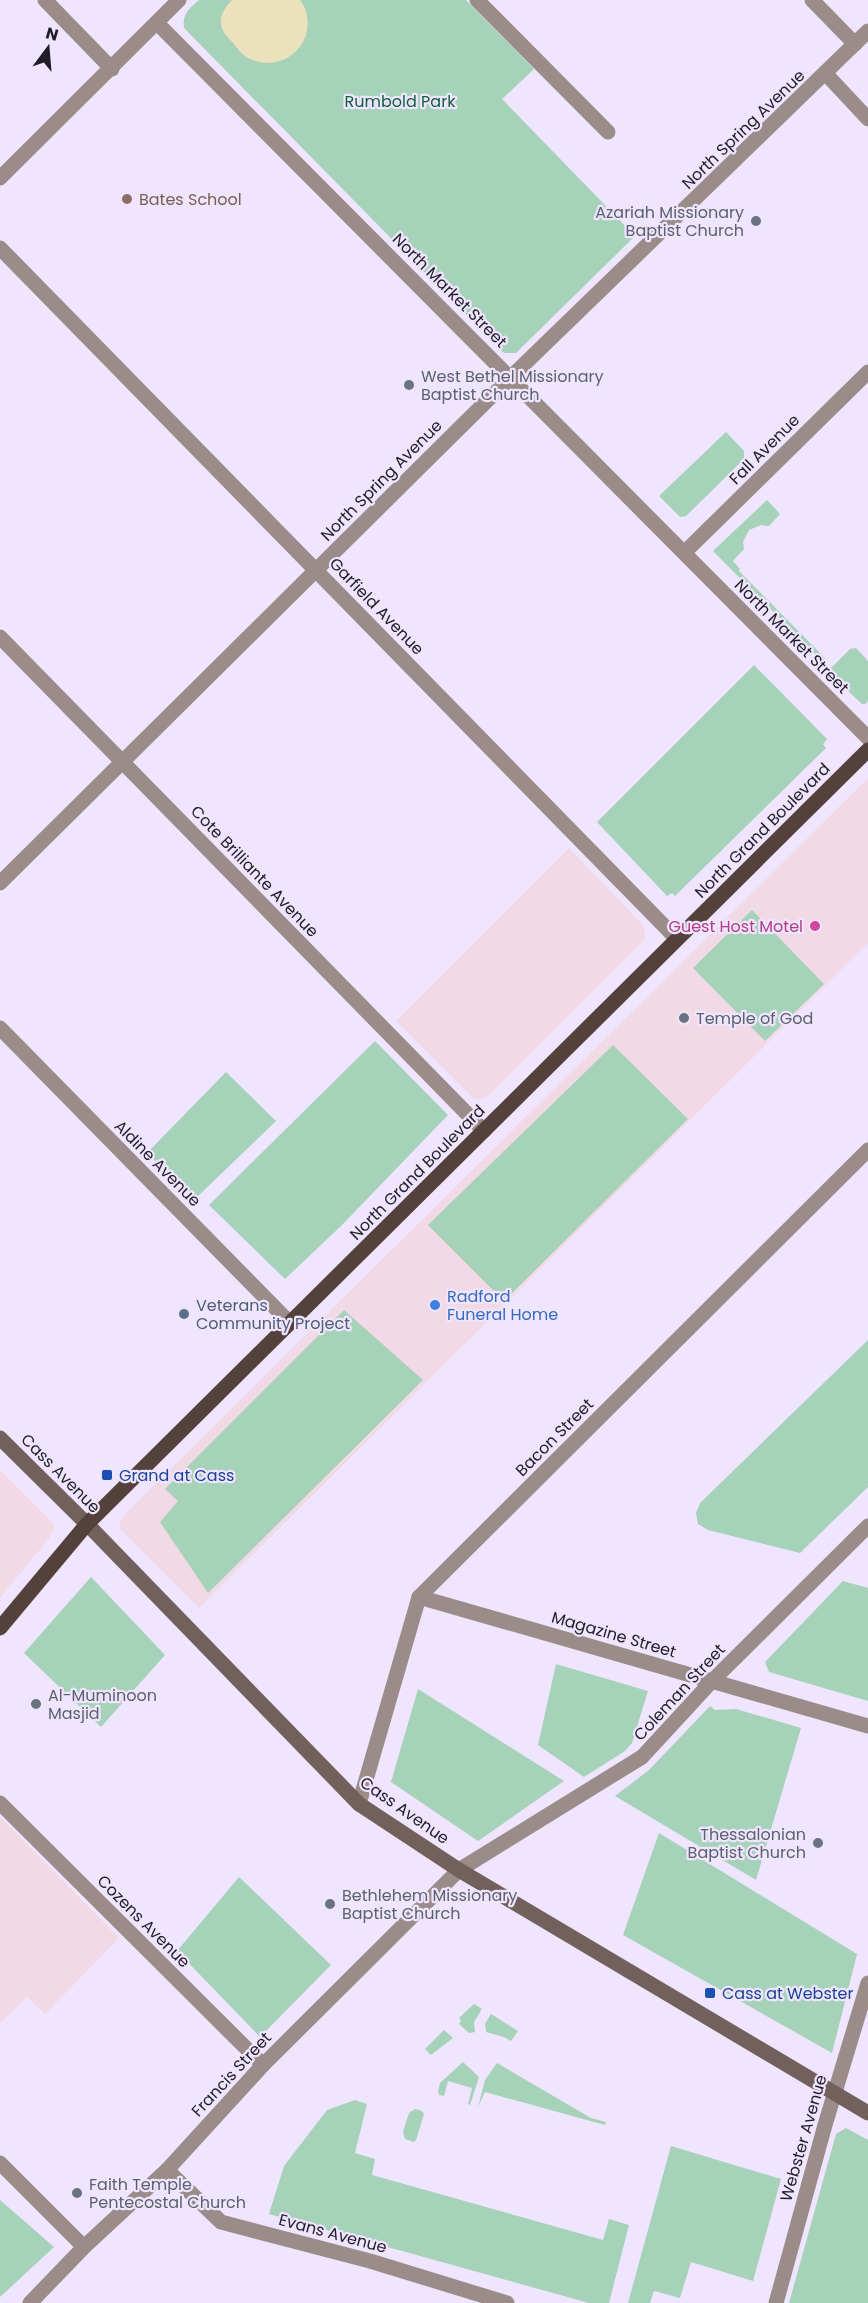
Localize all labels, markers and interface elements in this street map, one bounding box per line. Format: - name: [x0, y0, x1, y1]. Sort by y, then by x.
- north arrow: [18, 18, 78, 78]
- text: N: [43, 21, 61, 47]
- street label: North Spring Avenue: [677, 64, 810, 194]
- park label: Rumbold Park: [345, 90, 456, 113]
- place label: Bates School: [139, 188, 242, 211]
- marker: Bates School: [120, 192, 134, 206]
- place label: Azariah Missionary Baptist Church: [595, 201, 744, 242]
- marker: Azariah Missionary Baptist Church: [749, 214, 763, 228]
- street label: North Market Street: [387, 228, 512, 353]
- place label: West Bethel Missionary Baptist Church: [421, 365, 604, 406]
- marker: West Bethel Missionary Baptist Church: [402, 378, 416, 392]
- street label: Fall Avenue: [724, 409, 805, 490]
- street label: North Spring Avenue: [315, 414, 447, 546]
- street label: Garfield Avenue: [324, 553, 429, 660]
- street label: North Market Street: [729, 574, 854, 699]
- street label: North Grand Boulevard: [689, 757, 835, 903]
- street label: Cote Brilliante Avenue: [185, 800, 324, 942]
- place label: Guest Host Motel: [668, 915, 803, 938]
- marker: Guest Host Motel: [808, 919, 822, 933]
- place label: Temple of God: [696, 1007, 813, 1030]
- marker: Temple of God: [677, 1011, 691, 1025]
- street label: North Grand Boulevard: [344, 1099, 490, 1245]
- street label: Aldine Avenue: [109, 1115, 206, 1212]
- place label: Radford Funeral Home: [447, 1285, 558, 1326]
- place label: Veterans Community Project: [196, 1294, 350, 1335]
- marker: Radford Funeral Home: [428, 1298, 442, 1312]
- marker: Veterans Community Project: [177, 1307, 191, 1321]
- street label: Bacon Street: [510, 1393, 599, 1482]
- street label: Cass Avenue: [16, 1428, 106, 1518]
- place label: Grand at Cass: [119, 1464, 234, 1487]
- marker: Grand at Cass: [100, 1468, 114, 1482]
- street label: Magazine Street: [549, 1606, 679, 1663]
- street label: Coleman Street: [628, 1639, 731, 1746]
- place label: Al-Muminoon Masjid: [48, 1684, 157, 1725]
- marker: Al-Muminoon Masjid: [29, 1697, 43, 1711]
- street label: Cass Avenue: [355, 1771, 454, 1850]
- place label: Thessalonian Baptist Church: [688, 1823, 806, 1864]
- marker: Thessalonian Baptist Church: [811, 1836, 825, 1850]
- street label: Cozens Avenue: [92, 1870, 195, 1973]
- place label: Bethlehem Missionary Baptist Church: [342, 1884, 517, 1925]
- marker: Bethlehem Missionary Baptist Church: [323, 1897, 337, 1911]
- place label: Cass at Webster: [722, 1982, 854, 2005]
- marker: Cass at Webster: [703, 1986, 717, 2000]
- street label: Francis Street: [186, 2027, 277, 2122]
- street label: Webster Avenue: [774, 2072, 833, 2204]
- place label: Faith Temple Pentecostal Church: [89, 2173, 246, 2214]
- marker: Faith Temple Pentecostal Church: [70, 2186, 84, 2200]
- street label: Evans Avenue: [276, 2208, 390, 2259]

